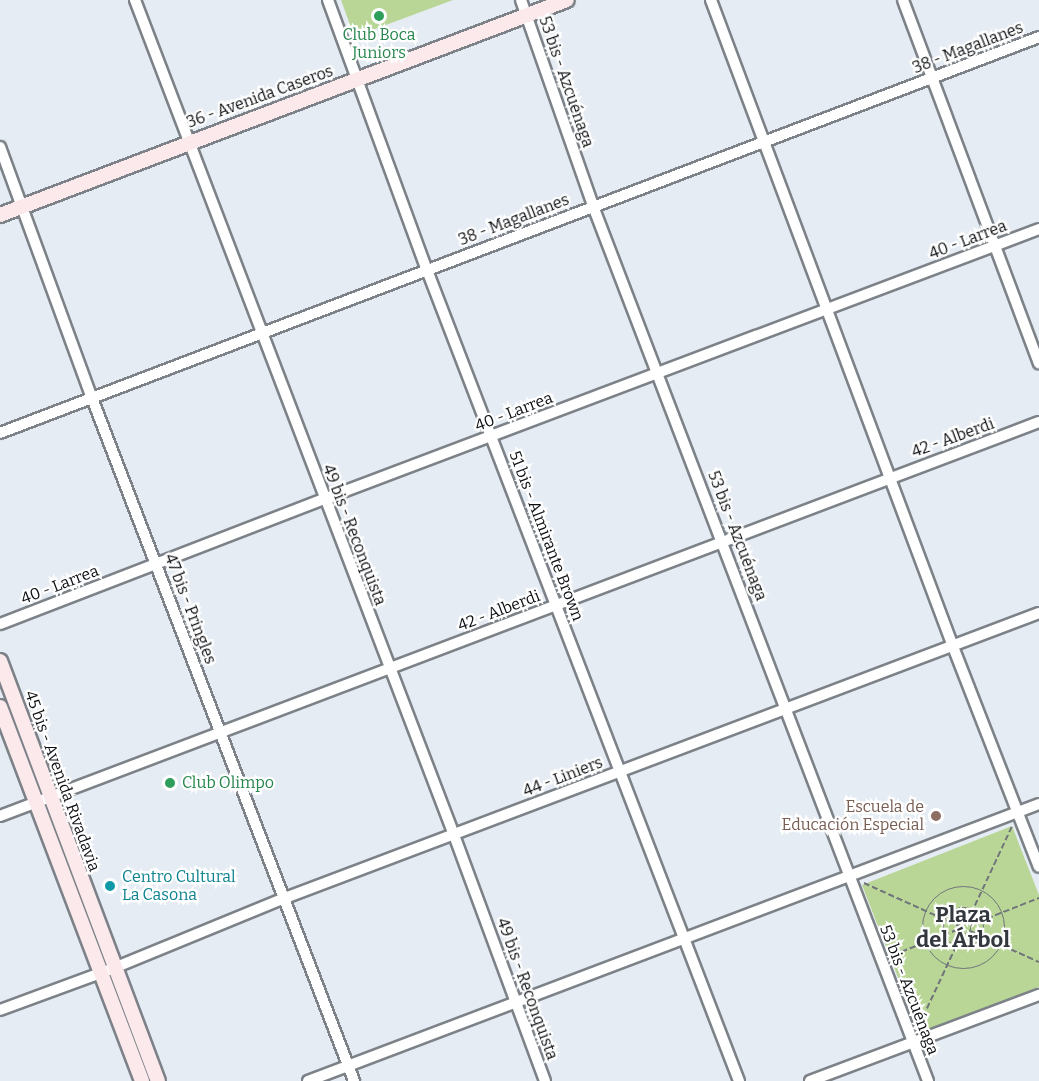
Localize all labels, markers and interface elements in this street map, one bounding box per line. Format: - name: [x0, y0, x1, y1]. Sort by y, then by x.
- marker: Club Boca Juniors: [372, 9, 386, 23]
- street label: 53 bis - Azcuénaga: [535, 14, 597, 150]
- street label: 38 - Magallanes: [910, 18, 1026, 78]
- place label: Club Boca Juniors: [343, 25, 415, 63]
- street label: 36 - Avenida Caseros: [184, 62, 336, 132]
- street label: 38 - Magallanes: [456, 190, 572, 250]
- street label: 40 - Larrea: [926, 216, 1010, 264]
- street label: 40 - Larrea: [472, 388, 556, 436]
- street label: 42 - Alberdi: [909, 414, 997, 462]
- street label: 51 bis - Almirante Brown: [505, 448, 587, 624]
- street label: 49 bis - Reconquista: [318, 462, 390, 608]
- street label: 53 bis - Azcuénaga: [703, 468, 771, 604]
- street label: 47 bis - Pringles: [160, 551, 220, 667]
- street label: 40 - Larrea: [18, 561, 102, 609]
- street label: 42 - Alberdi: [455, 587, 543, 635]
- street label: 45 bis - Avenida Rivadavia: [20, 688, 104, 874]
- street label: 44 - Liniers: [520, 753, 606, 801]
- place label: Club Olimpo: [182, 773, 274, 793]
- marker: Club Olimpo: [163, 776, 177, 790]
- place label: Escuela de Educación Especial: [781, 797, 924, 835]
- marker: Escuela de Educación Especial: [929, 809, 943, 823]
- place label: Centro Cultural La Casona: [122, 867, 236, 905]
- marker: Centro Cultural La Casona: [103, 879, 117, 893]
- district label: Plaza del Árbol: [916, 901, 1010, 952]
- street label: 49 bis - Reconquista: [492, 915, 562, 1063]
- street label: 53 bis - Azcuénaga: [875, 922, 943, 1058]

